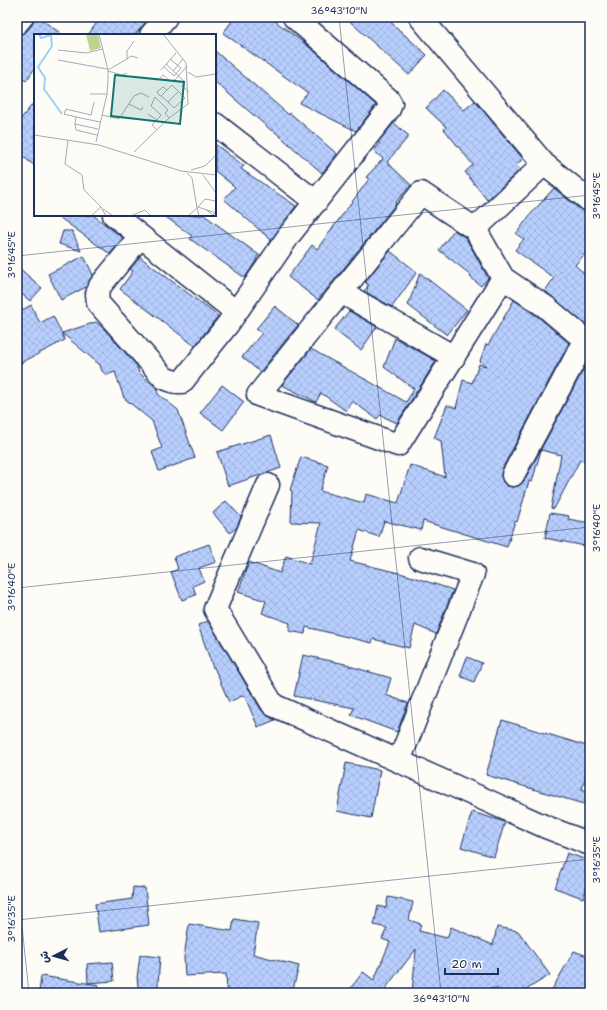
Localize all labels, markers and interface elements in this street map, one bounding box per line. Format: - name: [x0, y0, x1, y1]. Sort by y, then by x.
- text: 36°43'10"N: [310, 4, 368, 17]
- inset map: [34, 34, 216, 216]
- text: 3°16'45"E: [590, 172, 603, 220]
- text: 3°16'45"E: [5, 231, 18, 279]
- text: 3°16'40"E: [590, 504, 603, 552]
- text: 3°16'40"E: [5, 563, 18, 611]
- text: 3°16'35"E: [590, 836, 603, 884]
- text: 3°16'35"E: [5, 895, 18, 943]
- north arrow: [34, 936, 74, 976]
- text: ش: [36, 950, 53, 964]
- scale bar: [445, 950, 498, 976]
- text: 20 m: [451, 956, 482, 972]
- text: 36°43'10"N: [412, 992, 470, 1005]

